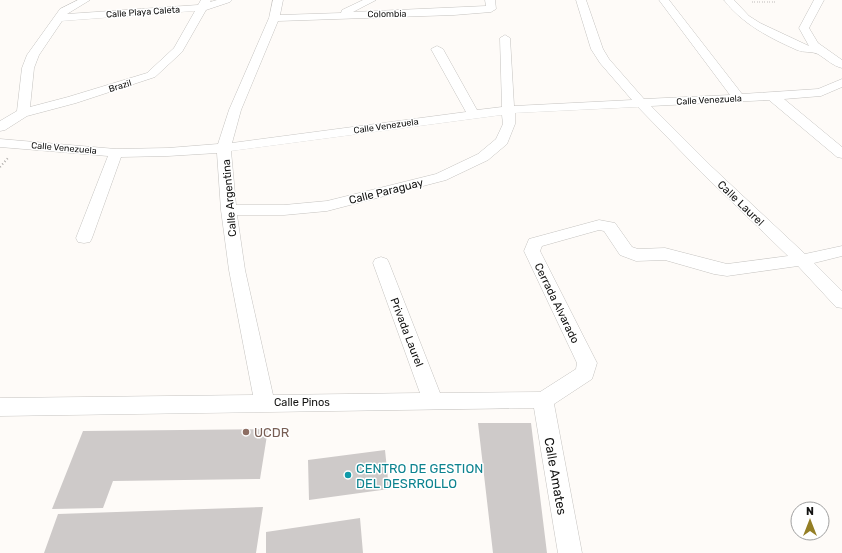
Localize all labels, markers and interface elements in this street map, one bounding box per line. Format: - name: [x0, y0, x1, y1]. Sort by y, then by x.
- street label: Calle Playa Caleta: [106, 4, 180, 20]
- street label: Colombia: [367, 9, 407, 19]
- street label: Brazil: [107, 78, 133, 94]
- street label: Calle Venezuela: [676, 93, 742, 107]
- street label: Calle Venezuela: [353, 116, 419, 136]
- street label: Calle Venezuela: [31, 140, 97, 156]
- street label: Calle Argentina: [220, 159, 239, 237]
- street label: Calle Paraguay: [348, 176, 425, 207]
- street label: Calle Laurel: [715, 178, 767, 229]
- street label: Cerrada Alvarado: [531, 261, 582, 346]
- street label: Privada Laurel: [387, 296, 426, 369]
- street label: Calle Pinos: [274, 396, 330, 409]
- place label: UCDR: [254, 425, 289, 440]
- marker: UCDR: [241, 427, 251, 437]
- street label: Calle Amates: [541, 436, 570, 516]
- place label: CENTRO DE GESTION DEL DESRROLLO: [356, 461, 483, 491]
- marker: CENTRO DE GESTION DEL DESRROLLO: [343, 470, 353, 480]
- north arrow: [790, 501, 830, 541]
- text: N: [806, 505, 814, 518]

